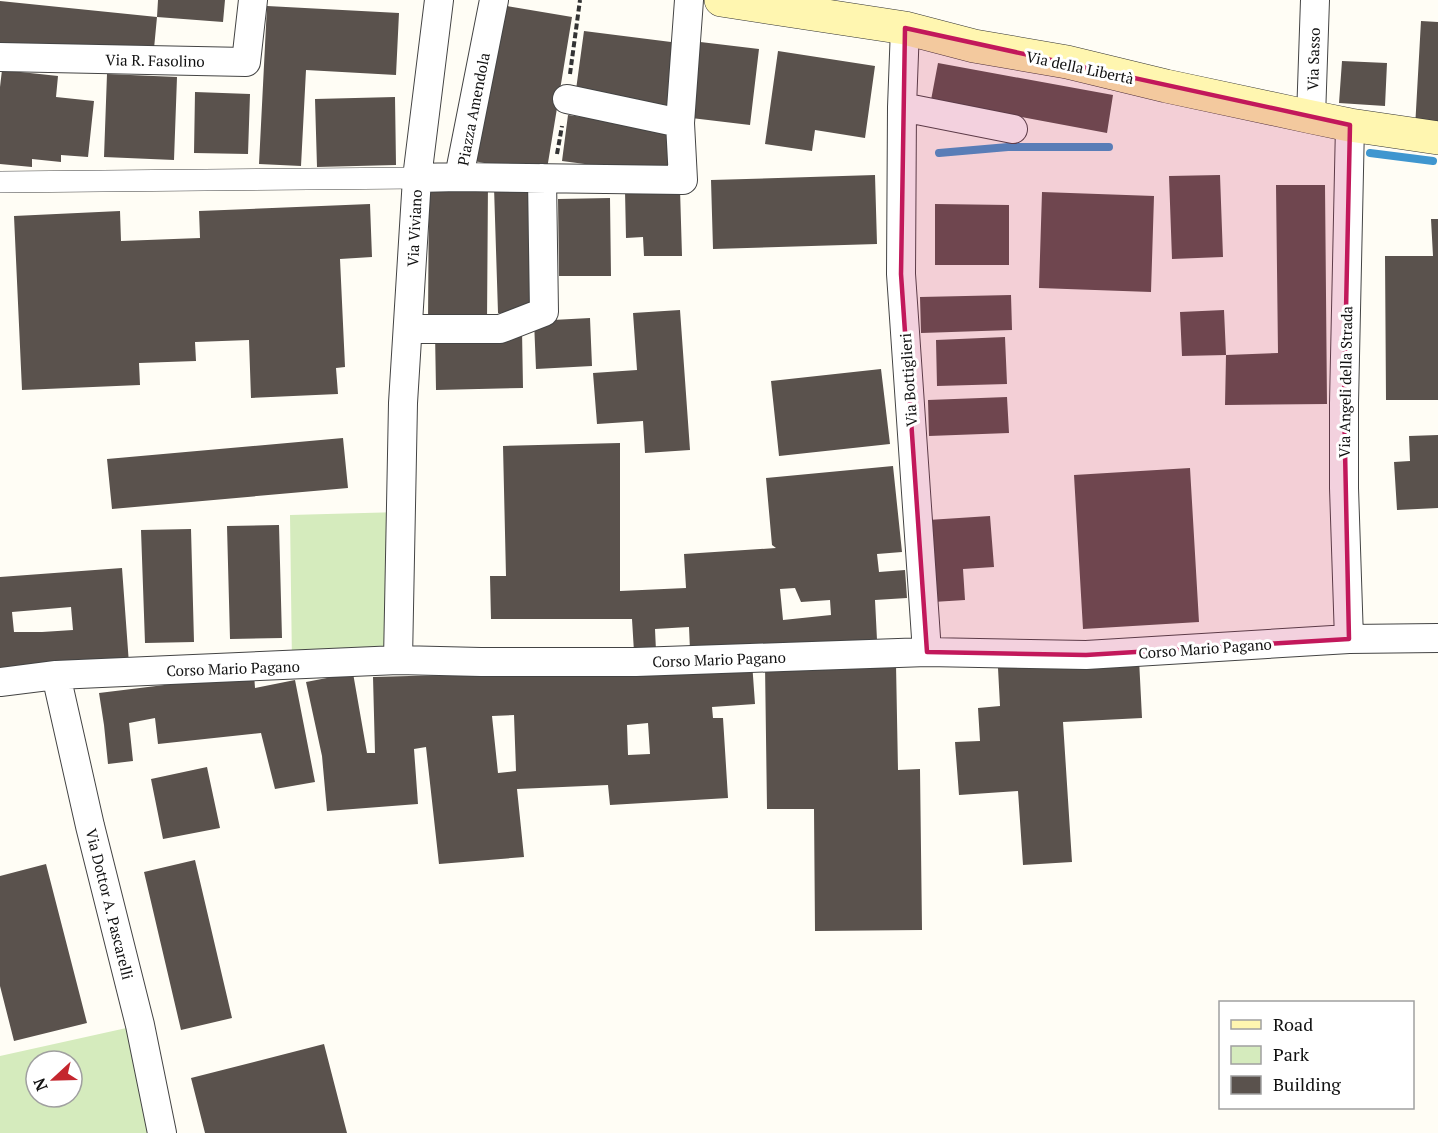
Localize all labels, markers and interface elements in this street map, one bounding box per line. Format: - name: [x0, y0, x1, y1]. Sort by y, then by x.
- street label: Via Sasso: [1302, 27, 1324, 91]
- street label: Via della Libertà: [1024, 46, 1136, 88]
- street label: Via R. Fasolino: [105, 49, 205, 71]
- street label: Piazza Amendola: [452, 50, 494, 167]
- street label: Via Viviano: [402, 189, 426, 267]
- street label: Via Angeli della Strada: [1334, 305, 1356, 458]
- street label: Via Bottiglieri: [895, 333, 921, 427]
- street label: Corso Mario Pagano: [1138, 633, 1272, 663]
- street label: Corso Mario Pagano: [652, 647, 786, 671]
- street label: Corso Mario Pagano: [166, 656, 300, 680]
- street label: Via Dottor A. Pascarelli: [82, 826, 138, 982]
- legend: [1219, 1001, 1414, 1109]
- text: Road: [1273, 1012, 1313, 1036]
- text: Park: [1273, 1042, 1310, 1066]
- north arrow: [24, 1049, 84, 1109]
- text: Building: [1273, 1072, 1341, 1096]
- text: N: [28, 1075, 53, 1094]

